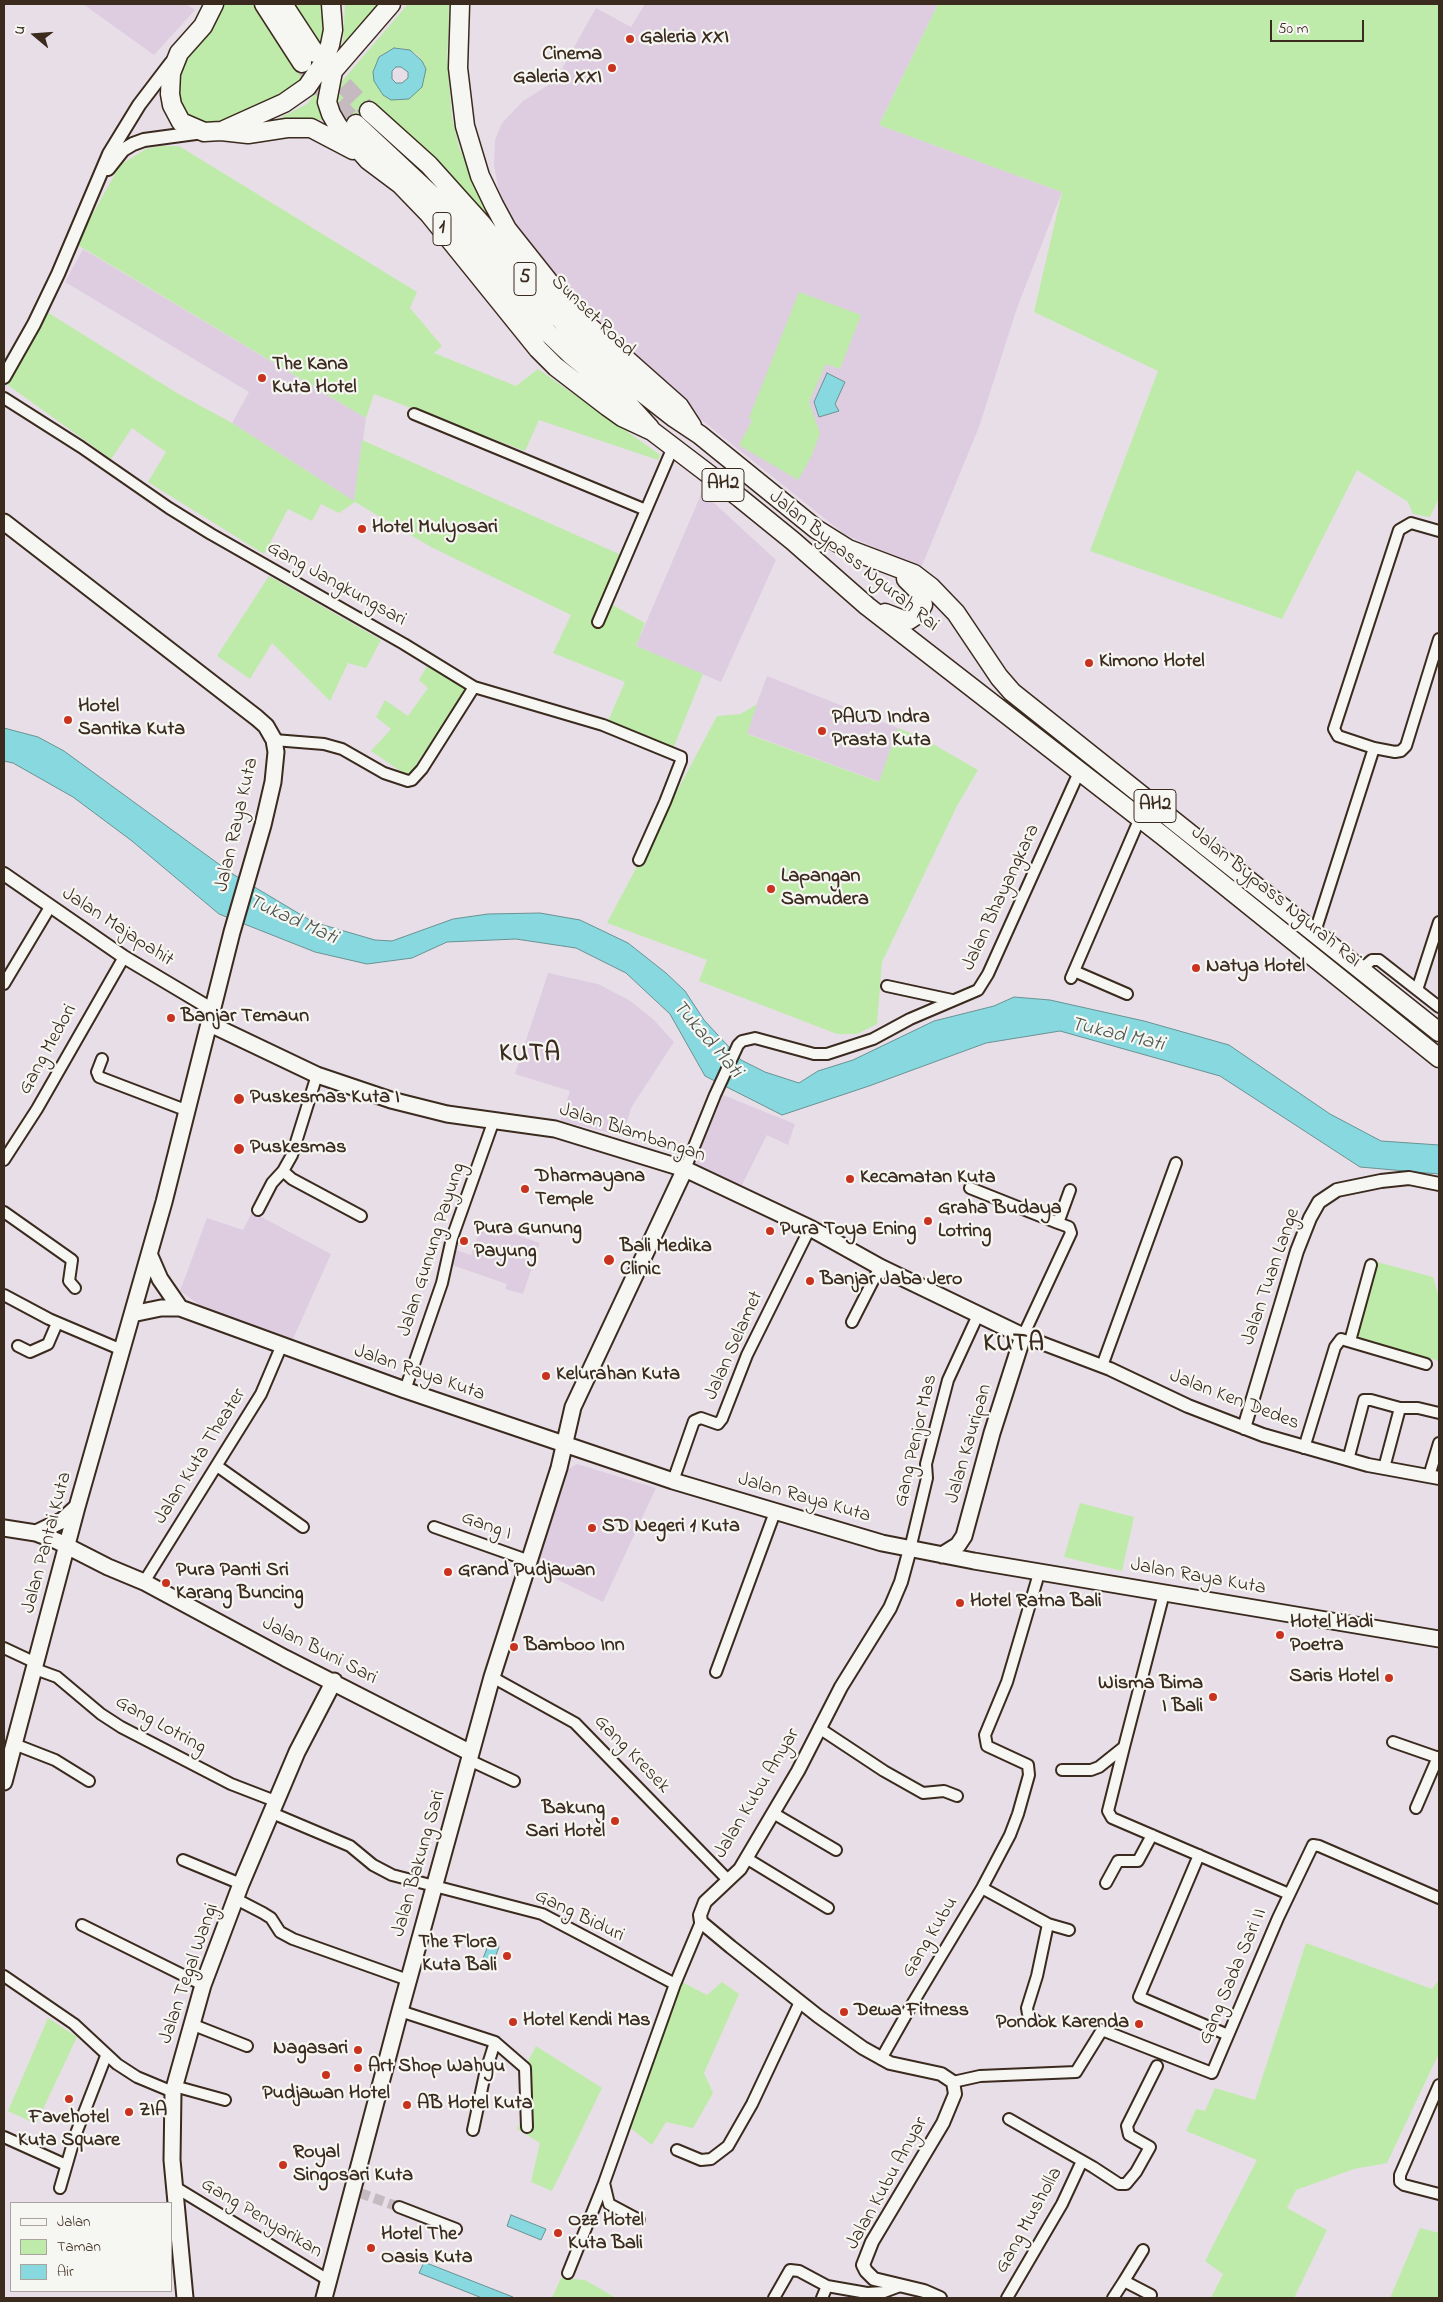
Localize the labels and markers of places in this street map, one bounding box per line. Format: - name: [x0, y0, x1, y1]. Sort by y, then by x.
- place label: Galeria XXI: [640, 27, 729, 51]
- marker: Galeria XXI: [624, 33, 636, 45]
- place label: Cinema Galeria XXI: [513, 44, 602, 91]
- marker: Cinema Galeria XXI: [606, 62, 618, 74]
- place label: The Kana Kuta Hotel: [272, 354, 357, 401]
- marker: The Kana Kuta Hotel: [256, 372, 268, 384]
- place label: Hotel Mulyosari: [372, 517, 498, 541]
- marker: Hotel Mulyosari: [356, 523, 368, 535]
- place label: Kimono Hotel: [1099, 651, 1205, 675]
- marker: Kimono Hotel: [1083, 657, 1095, 669]
- place label: Hotel Santika Kuta: [78, 696, 185, 743]
- place label: PAUD Indra Prasta Kuta: [832, 707, 931, 754]
- marker: Hotel Santika Kuta: [62, 714, 74, 726]
- marker: PAUD Indra Prasta Kuta: [816, 725, 828, 737]
- place label: Lapangan Samudera: [781, 866, 869, 913]
- marker: Lapangan Samudera: [765, 883, 777, 895]
- place label: Natya Hotel: [1206, 956, 1305, 980]
- marker: Natya Hotel: [1190, 962, 1202, 974]
- place label: Banjar Temaun: [181, 1006, 309, 1030]
- marker: Banjar Temaun: [165, 1012, 177, 1024]
- place label: Puskesmas Kuta I: [250, 1087, 400, 1111]
- marker: Puskesmas Kuta I: [232, 1092, 246, 1106]
- place label: Puskesmas: [250, 1137, 346, 1161]
- marker: Puskesmas: [232, 1142, 246, 1156]
- place label: Dharmayana Temple: [535, 1166, 645, 1213]
- place label: Kecamatan Kuta: [860, 1167, 996, 1191]
- marker: Kecamatan Kuta: [844, 1173, 856, 1185]
- marker: Dharmayana Temple: [519, 1183, 531, 1195]
- place label: Graha Budaya Lotring: [938, 1198, 1062, 1245]
- marker: Graha Budaya Lotring: [922, 1215, 934, 1227]
- place label: Pura Gunung Payung: [474, 1218, 582, 1265]
- place label: Pura Toya Ening: [780, 1219, 916, 1243]
- marker: Pura Toya Ening: [764, 1225, 776, 1237]
- marker: Pura Gunung Payung: [458, 1235, 470, 1247]
- place label: Bali Medika Clinic: [620, 1236, 712, 1283]
- marker: Bali Medika Clinic: [602, 1253, 616, 1267]
- place label: Banjar Jaba Jero: [820, 1269, 962, 1293]
- marker: Banjar Jaba Jero: [804, 1275, 816, 1287]
- place label: Kelurahan Kuta: [556, 1364, 680, 1388]
- marker: Kelurahan Kuta: [540, 1370, 552, 1382]
- place label: SD Negeri 1 Kuta: [602, 1516, 740, 1540]
- marker: SD Negeri 1 Kuta: [586, 1522, 598, 1534]
- place label: Pura Panti Sri Karang Buncing: [176, 1560, 303, 1607]
- place label: Grand Pudjawan: [458, 1560, 595, 1584]
- marker: Grand Pudjawan: [442, 1566, 454, 1578]
- marker: Pura Panti Sri Karang Buncing: [160, 1577, 172, 1589]
- place label: Hotel Ratna Bali: [970, 1591, 1102, 1615]
- marker: Hotel Ratna Bali: [954, 1597, 966, 1609]
- place label: Hotel Hadi Poetra: [1290, 1612, 1373, 1659]
- marker: Hotel Hadi Poetra: [1274, 1629, 1286, 1641]
- place label: Bamboo Inn: [524, 1635, 625, 1659]
- marker: Bamboo Inn: [508, 1641, 520, 1653]
- place label: Saris Hotel: [1289, 1666, 1379, 1690]
- marker: Saris Hotel: [1383, 1672, 1395, 1684]
- place label: Wisma Bima I Bali: [1098, 1673, 1203, 1720]
- marker: Wisma Bima I Bali: [1207, 1691, 1219, 1703]
- place label: Bakung Sari Hotel: [526, 1798, 605, 1845]
- marker: Bakung Sari Hotel: [609, 1815, 621, 1827]
- place label: The Flora Kuta Bali: [418, 1932, 497, 1979]
- marker: The Flora Kuta Bali: [501, 1950, 513, 1962]
- place label: Dewa Fitness: [854, 2000, 969, 2024]
- marker: Dewa Fitness: [838, 2006, 850, 2018]
- place label: Hotel Kendi Mas: [523, 2010, 651, 2034]
- place label: Pondok Karenda: [996, 2012, 1129, 2036]
- marker: Hotel Kendi Mas: [507, 2016, 519, 2028]
- marker: Pondok Karenda: [1133, 2018, 1145, 2030]
- place label: Nagasari: [273, 2038, 348, 2062]
- marker: Nagasari: [352, 2044, 364, 2056]
- place label: Art Shop Wahyu: [368, 2056, 505, 2080]
- marker: Art Shop Wahyu: [352, 2062, 364, 2074]
- marker: Pudjawan Hotel: [320, 2069, 332, 2081]
- place label: Pudjawan Hotel: [262, 2083, 390, 2107]
- marker: Favehotel Kuta Square: [63, 2093, 75, 2105]
- place label: AB Hotel Kuta: [417, 2093, 532, 2117]
- marker: AB Hotel Kuta: [401, 2099, 413, 2111]
- place label: ZIA: [139, 2100, 167, 2124]
- marker: ZIA: [123, 2106, 135, 2118]
- place label: Favehotel Kuta Square: [18, 2107, 120, 2154]
- place label: Royal Singosari Kuta: [293, 2142, 413, 2189]
- marker: Royal Singosari Kuta: [277, 2159, 289, 2171]
- place label: Ozz Hotel Kuta Bali: [568, 2210, 644, 2257]
- place label: Hotel The Oasis Kuta: [381, 2224, 472, 2271]
- marker: Ozz Hotel Kuta Bali: [552, 2227, 564, 2239]
- marker: Hotel The Oasis Kuta: [365, 2242, 377, 2254]

